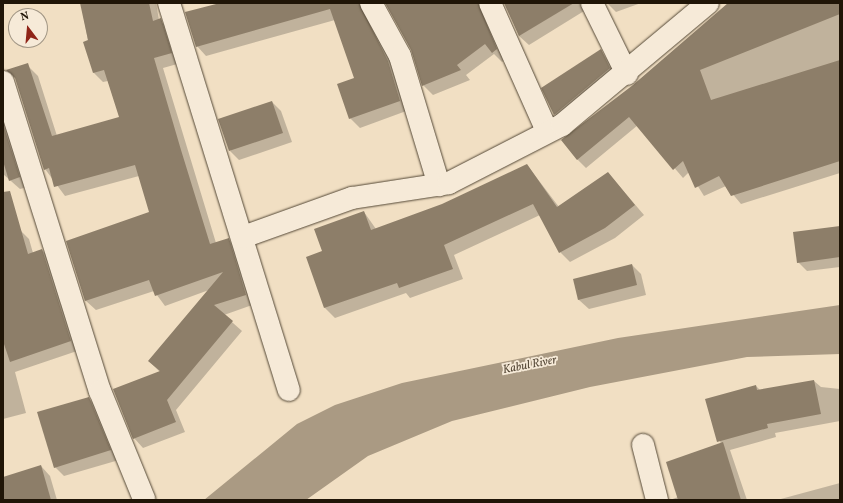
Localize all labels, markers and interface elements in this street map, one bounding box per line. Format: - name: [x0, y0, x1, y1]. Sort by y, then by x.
- north arrow: [8, 8, 48, 48]
- text: N: [19, 9, 31, 25]
- water label: Kabul River: [502, 354, 558, 378]

